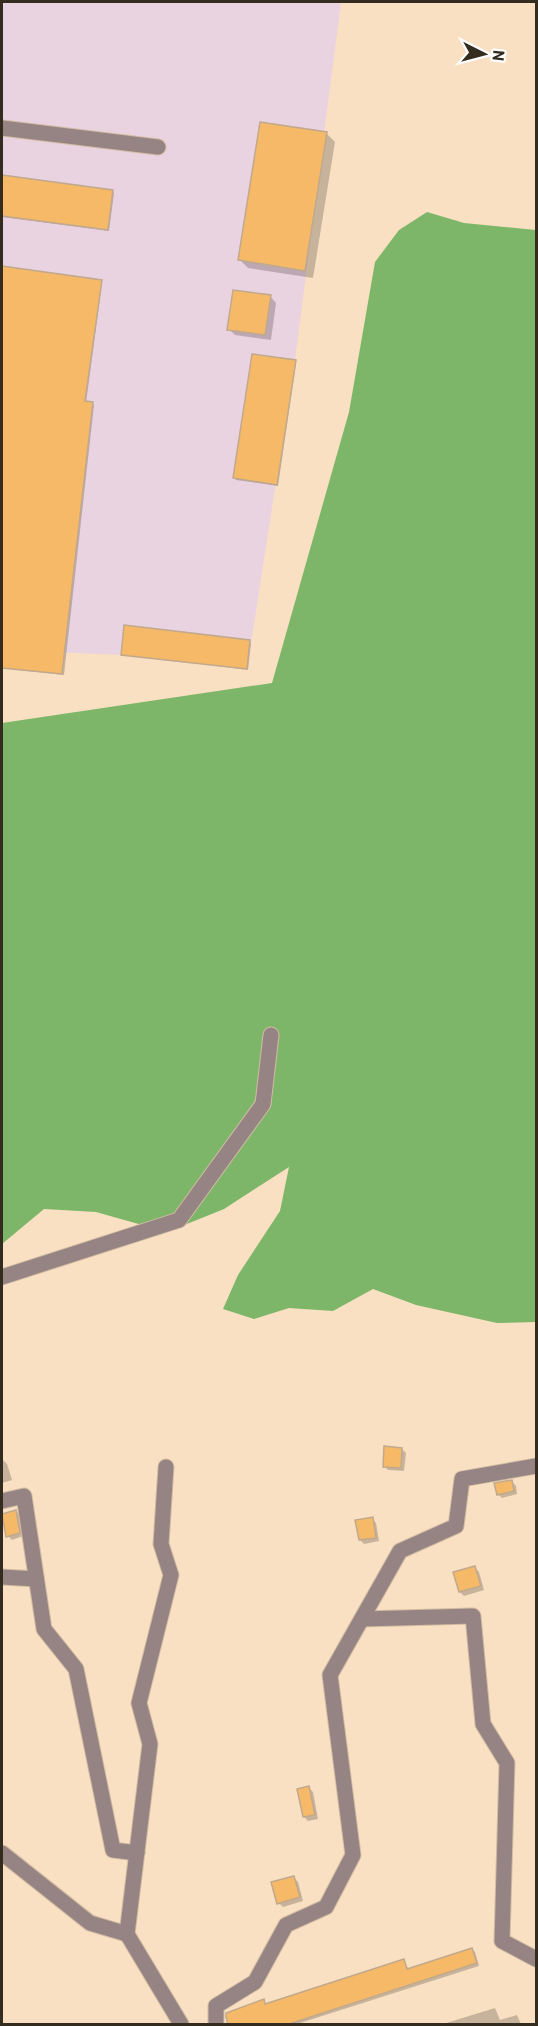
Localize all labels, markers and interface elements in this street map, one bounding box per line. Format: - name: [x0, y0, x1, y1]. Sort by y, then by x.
- north arrow: [454, 24, 514, 84]
- text: N: [489, 49, 509, 62]

